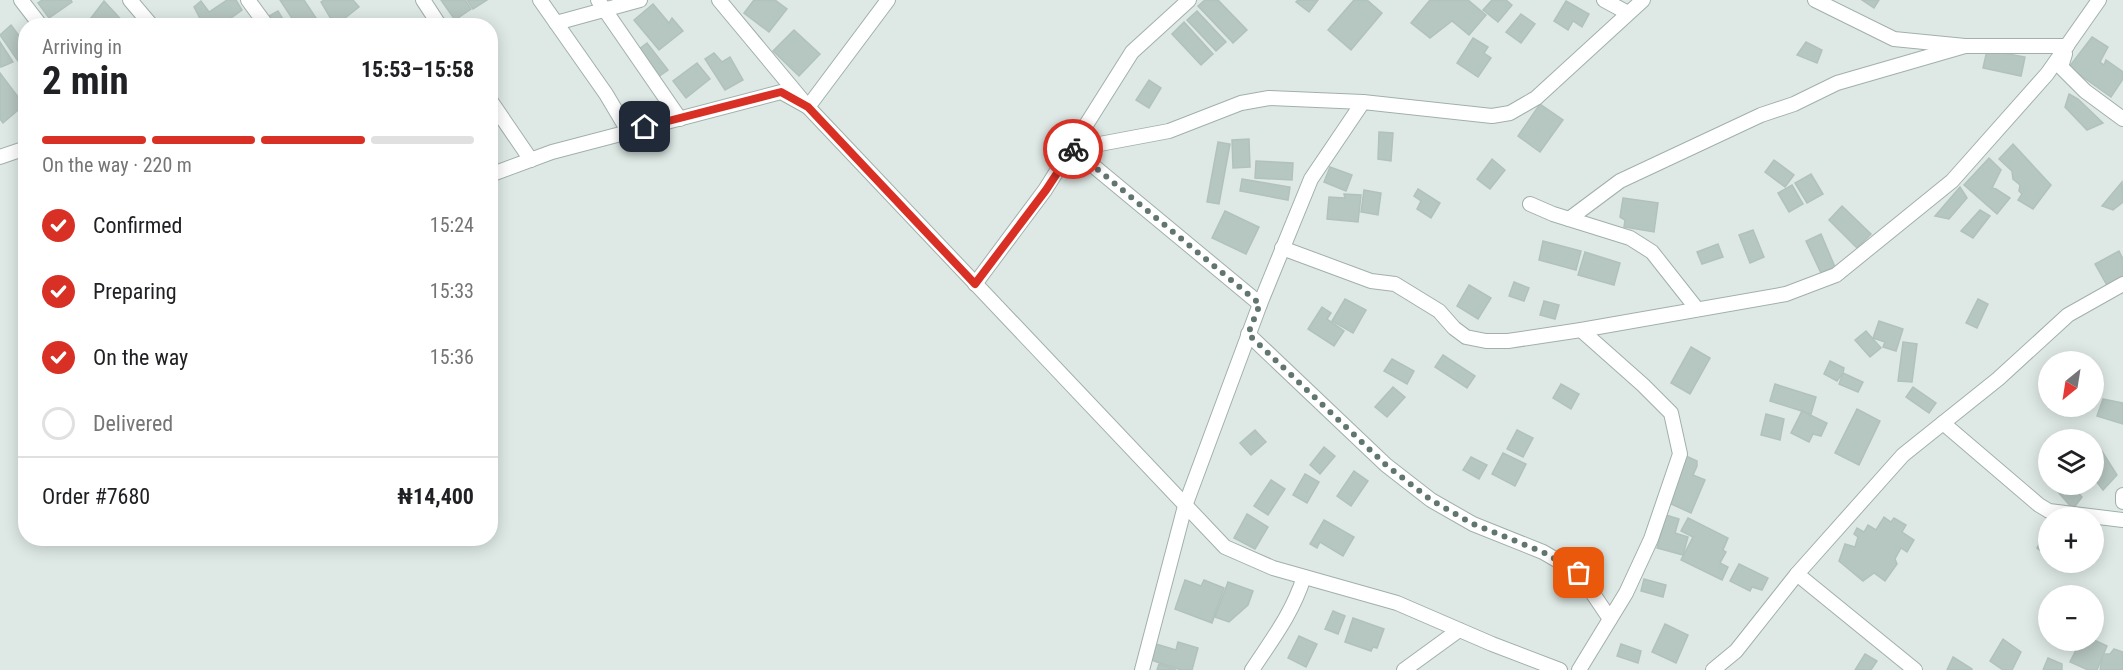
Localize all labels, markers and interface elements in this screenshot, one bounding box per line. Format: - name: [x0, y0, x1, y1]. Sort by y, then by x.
- text: Arriving in: [42, 35, 122, 59]
- text: 15:53–15:58: [361, 57, 474, 82]
- text: 2 min: [42, 58, 129, 104]
- pin: [619, 101, 670, 152]
- icon: home: [628, 110, 661, 143]
- courier: [1043, 119, 1103, 179]
- icon: bike: [1057, 133, 1090, 166]
- text: On the way · 220 m: [42, 153, 192, 177]
- icon: check: [42, 209, 75, 242]
- text: Confirmed: [93, 213, 182, 238]
- text: 15:24: [430, 213, 474, 237]
- icon: check: [42, 275, 75, 308]
- text: Preparing: [93, 279, 177, 304]
- text: 15:33: [430, 279, 474, 303]
- icon: check: [42, 341, 75, 374]
- text: On the way: [93, 345, 188, 370]
- text: 15:36: [430, 345, 474, 369]
- north arrow: [2038, 351, 2104, 417]
- map controls: [2038, 351, 2104, 651]
- text: Delivered: [93, 411, 173, 436]
- button: layers: [2038, 429, 2104, 495]
- text: Order #7680: [42, 484, 150, 509]
- text: ₦14,400: [397, 484, 474, 509]
- button: +: [2038, 507, 2104, 573]
- pin: [1553, 547, 1604, 598]
- icon: bag: [1562, 556, 1595, 589]
- button: −: [2038, 585, 2104, 651]

